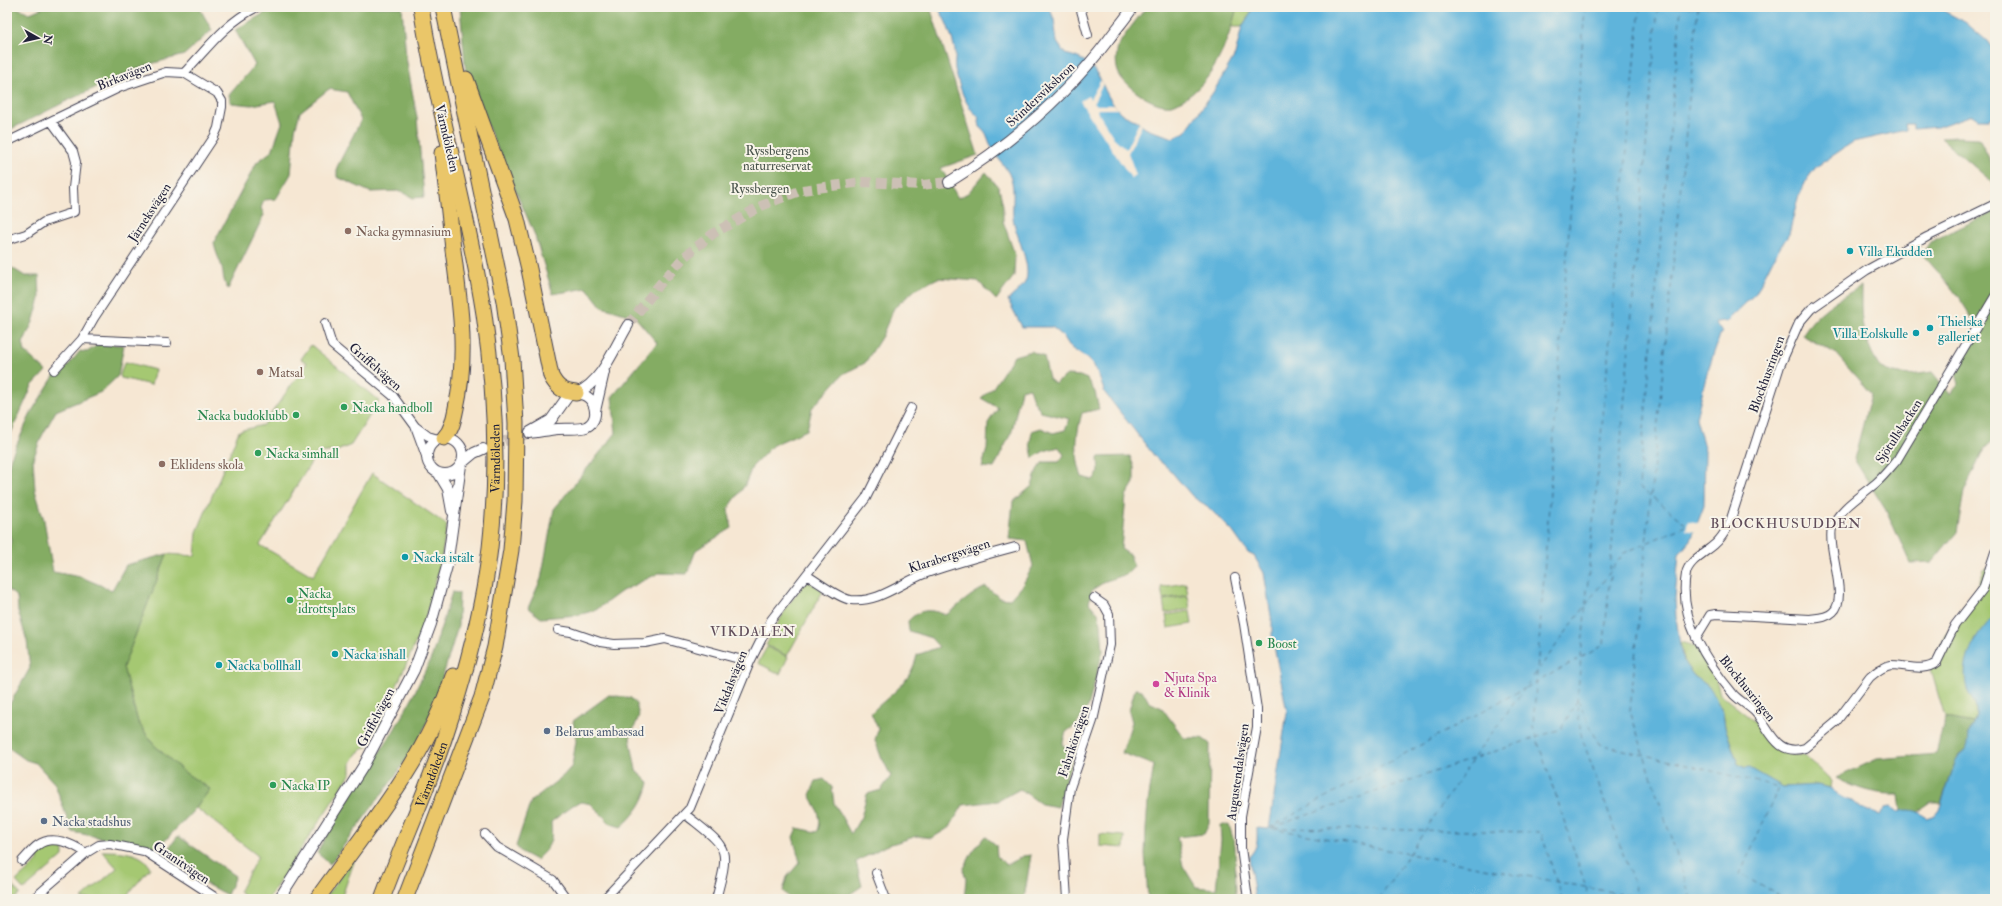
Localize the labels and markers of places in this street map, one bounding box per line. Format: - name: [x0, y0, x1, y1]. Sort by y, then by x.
- place label: Nacka gymnasium: [356, 224, 451, 241]
- marker: Nacka gymnasium: [343, 226, 353, 236]
- place label: Villa Ekudden: [1858, 244, 1933, 260]
- marker: Villa Ekudden: [1845, 246, 1855, 256]
- place label: Thielska galleriet: [1938, 314, 1983, 345]
- marker: Thielska galleriet: [1925, 323, 1935, 333]
- place label: Villa Eolskulle: [1832, 326, 1909, 342]
- marker: Villa Eolskulle: [1911, 328, 1921, 338]
- place label: Matsal: [268, 365, 304, 381]
- marker: Matsal: [255, 367, 265, 377]
- place label: Nacka handboll: [352, 400, 433, 416]
- marker: Nacka handboll: [339, 402, 349, 412]
- place label: Nacka budoklubb: [197, 408, 288, 424]
- marker: Nacka budoklubb: [291, 410, 301, 420]
- place label: Nacka simhall: [266, 446, 340, 462]
- marker: Nacka simhall: [253, 448, 263, 458]
- place label: Eklidens skola: [170, 457, 244, 473]
- marker: Eklidens skola: [157, 459, 167, 469]
- place label: Nacka istält: [413, 550, 474, 566]
- marker: Nacka istält: [400, 552, 410, 562]
- place label: Nacka idrottsplats: [298, 586, 356, 618]
- marker: Nacka idrottsplats: [285, 595, 295, 605]
- place label: Boost: [1267, 636, 1297, 652]
- marker: Boost: [1254, 638, 1264, 648]
- place label: Nacka ishall: [343, 647, 406, 663]
- marker: Nacka ishall: [330, 649, 340, 659]
- place label: Nacka bollhall: [227, 658, 302, 674]
- marker: Nacka bollhall: [214, 660, 224, 670]
- place label: Njuta Spa & Klinik: [1164, 670, 1217, 701]
- marker: Njuta Spa & Klinik: [1151, 679, 1161, 689]
- place label: Belarus ambassad: [555, 724, 645, 740]
- marker: Belarus ambassad: [542, 726, 552, 736]
- place label: Nacka IP: [281, 778, 330, 794]
- marker: Nacka IP: [268, 780, 278, 790]
- place label: Nacka stadshus: [52, 814, 131, 830]
- marker: Nacka stadshus: [39, 816, 49, 826]

